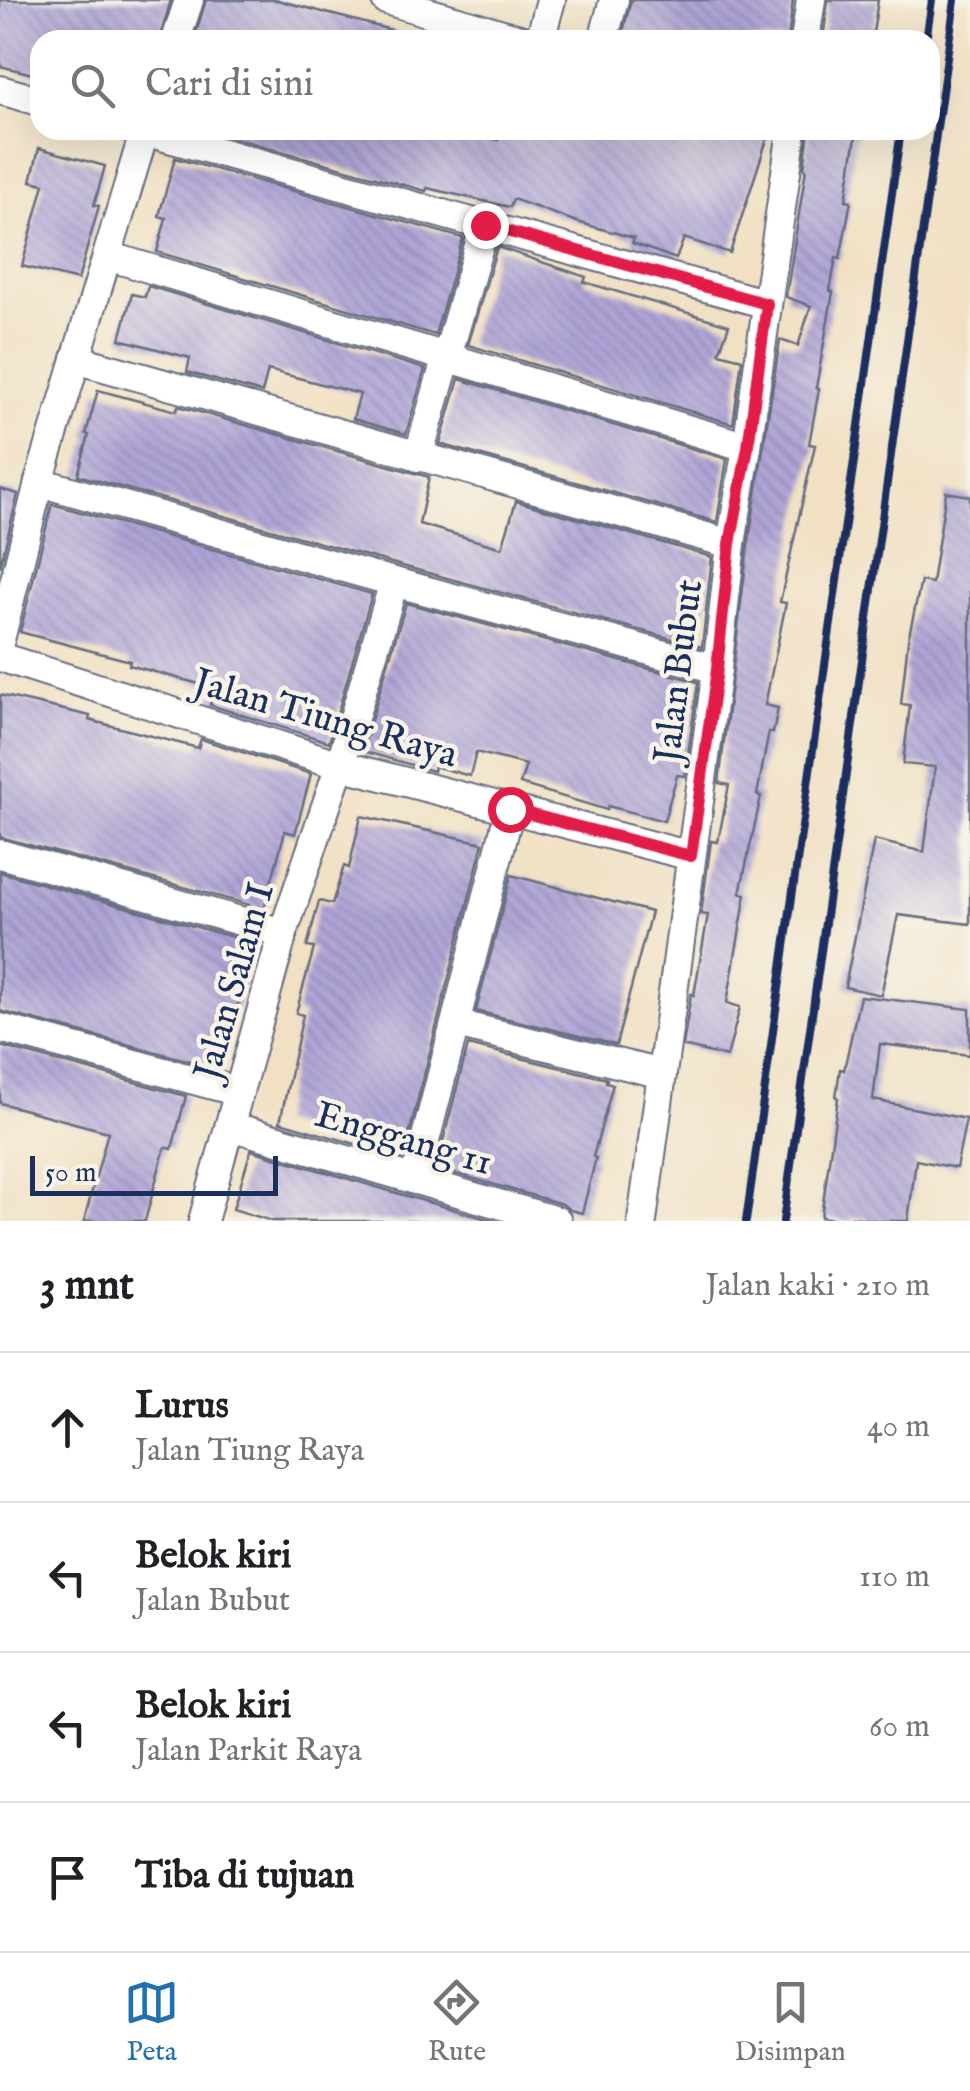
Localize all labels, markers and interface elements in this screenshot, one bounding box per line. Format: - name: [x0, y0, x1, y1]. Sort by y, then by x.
- search box: [30, 30, 940, 140]
- icon: search: [65, 58, 120, 113]
- text: Cari di sini: [145, 61, 314, 109]
- route end: [463, 203, 509, 249]
- street label: Jalan Bubut: [644, 577, 715, 770]
- street label: Jalan Tiung Raya: [184, 658, 463, 781]
- route start: [488, 787, 534, 833]
- street label: Jalan Salam I: [184, 878, 287, 1090]
- street label: Enggang 11: [309, 1092, 497, 1188]
- scale bar: [30, 1151, 278, 1196]
- text: 50 m: [45, 1156, 97, 1191]
- text: 3 mnt: [40, 1260, 134, 1313]
- text: Jalan kaki · 210 m: [705, 1266, 930, 1307]
- text: Lurus: [135, 1383, 229, 1431]
- icon: ahead: [40, 1400, 95, 1455]
- text: 40 m: [867, 1407, 930, 1448]
- text: Jalan Tiung Raya: [135, 1431, 364, 1472]
- text: Belok kiri: [135, 1533, 291, 1581]
- icon: left: [40, 1550, 95, 1605]
- text: 110 m: [859, 1557, 930, 1598]
- text: Jalan Bubut: [135, 1581, 290, 1622]
- text: Belok kiri: [135, 1683, 291, 1731]
- icon: left: [40, 1700, 95, 1755]
- text: 60 m: [869, 1707, 930, 1748]
- text: Jalan Parkit Raya: [135, 1731, 362, 1772]
- icon: arrive: [40, 1850, 95, 1905]
- text: Tiba di tujuan: [135, 1853, 355, 1901]
- tab: Peta: [124, 1975, 179, 2070]
- tab: Rute: [428, 1975, 486, 2070]
- tab: Disimpan: [735, 1975, 846, 2070]

